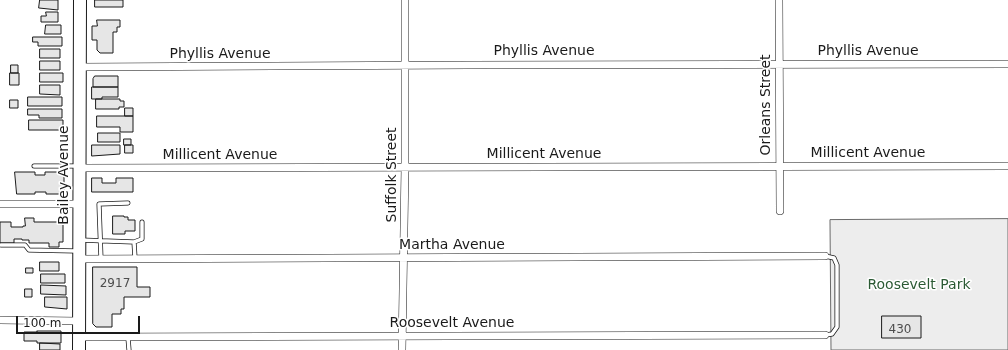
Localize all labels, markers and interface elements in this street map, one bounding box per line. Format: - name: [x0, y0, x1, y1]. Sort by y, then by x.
- street label: Phyllis Avenue: [493, 43, 595, 59]
- street label: Phyllis Avenue: [817, 43, 919, 59]
- street label: Phyllis Avenue: [169, 46, 271, 62]
- street label: Orleans Street: [758, 54, 774, 156]
- street label: Bailey Avenue: [56, 125, 72, 225]
- street label: Suffolk Street: [384, 128, 400, 222]
- street label: Millicent Avenue: [811, 145, 925, 161]
- street label: Millicent Avenue: [487, 146, 601, 162]
- street label: Millicent Avenue: [163, 147, 277, 163]
- street label: Martha Avenue: [399, 237, 505, 253]
- house number: 2917: [100, 277, 130, 291]
- park label: Roosevelt Park: [867, 277, 971, 293]
- scale bar: [18, 308, 142, 334]
- street label: Roosevelt Avenue: [390, 315, 514, 331]
- text: 100 m: [23, 316, 61, 330]
- house number: 430: [889, 323, 911, 337]

